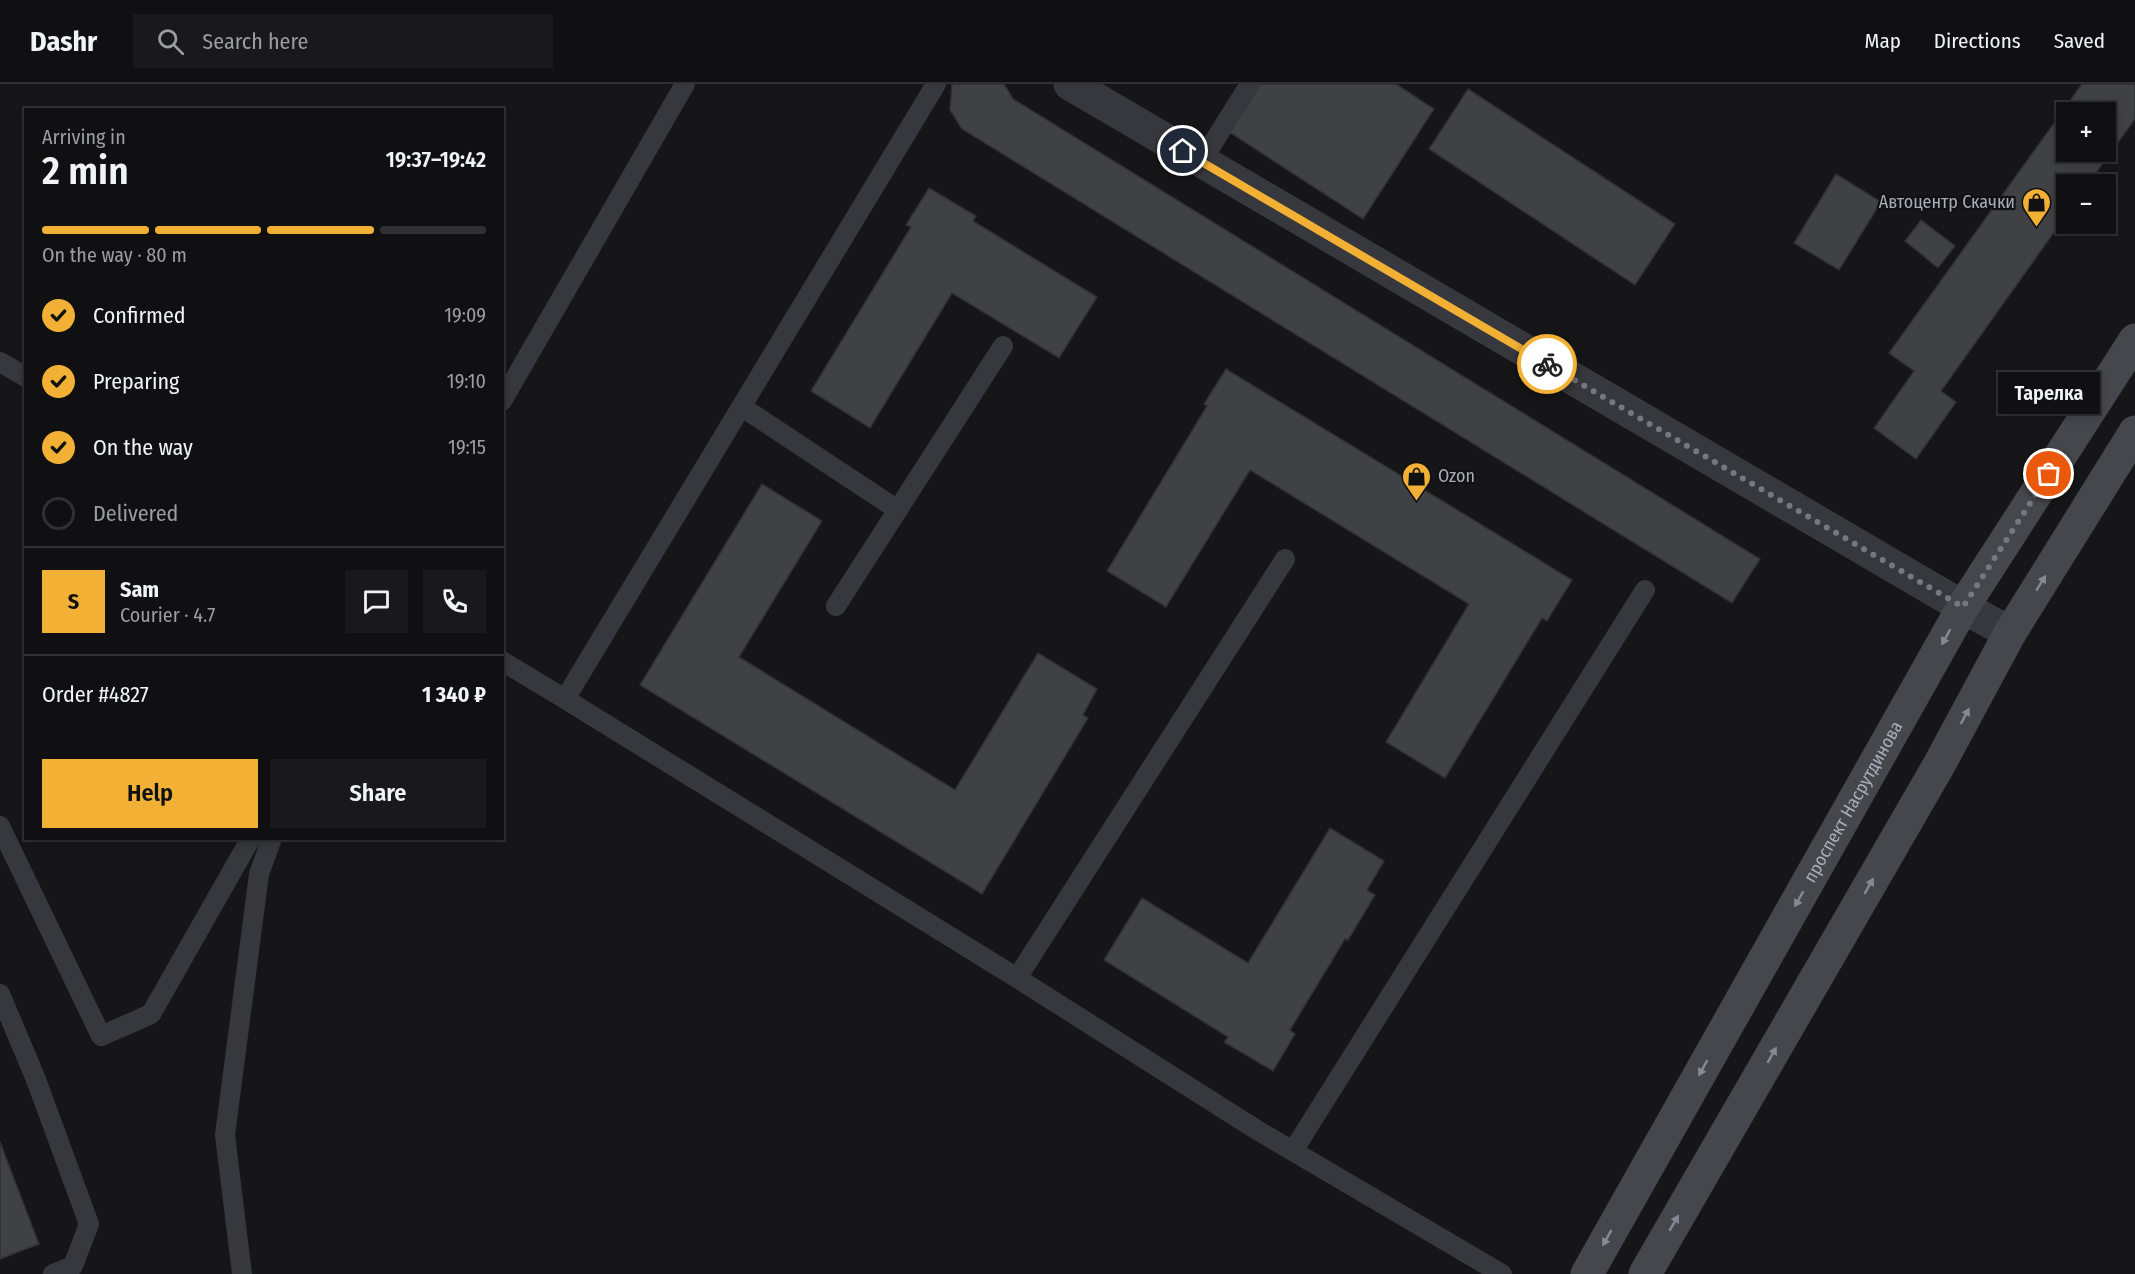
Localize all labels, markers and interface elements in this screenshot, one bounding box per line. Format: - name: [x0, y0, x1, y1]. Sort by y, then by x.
- search box: [133, 14, 553, 68]
- text: Dashr: [30, 25, 97, 58]
- icon: search: [154, 25, 187, 58]
- text: Search here: [202, 28, 308, 55]
- text: Map: [1864, 28, 1901, 54]
- text: Directions: [1934, 28, 2021, 54]
- text: Saved: [2054, 28, 2105, 54]
- map controls: [2056, 102, 2116, 234]
- button: +: [2056, 102, 2116, 162]
- text: Arriving in: [42, 125, 126, 149]
- pin: [1157, 125, 1208, 176]
- icon: home: [1166, 134, 1199, 167]
- text: 19:37–19:42: [386, 146, 486, 173]
- text: 2 min: [42, 148, 129, 194]
- button: −: [2056, 174, 2116, 234]
- shop icon: Автоцентр Скачки: [2020, 186, 2052, 228]
- place label: Автоцентр Скачки: [1879, 191, 2015, 213]
- text: On the way · 80 m: [42, 243, 187, 267]
- icon: check: [42, 299, 75, 332]
- text: Confirmed: [93, 302, 186, 329]
- text: 19:09: [444, 303, 486, 327]
- courier: [1517, 334, 1577, 394]
- icon: bike: [1531, 348, 1564, 381]
- icon: check: [42, 365, 75, 398]
- text: Preparing: [93, 368, 179, 395]
- text: 19:10: [447, 369, 486, 393]
- callout: Тарелка: [1998, 372, 2100, 414]
- text: Тарелка: [2014, 381, 2084, 405]
- icon: check: [42, 431, 75, 464]
- text: On the way: [93, 434, 193, 461]
- text: 19:15: [448, 435, 486, 459]
- pin: [2023, 448, 2074, 499]
- icon: bag: [2032, 457, 2065, 490]
- shop icon: Ozon: [1401, 460, 1433, 502]
- place label: Ozon: [1438, 465, 1475, 487]
- text: Delivered: [93, 500, 178, 527]
- button: chat: [345, 570, 408, 633]
- button: phone: [423, 570, 486, 633]
- one-way arrow: [2035, 575, 2046, 591]
- text: Sam: [120, 576, 159, 603]
- text: S: [68, 588, 79, 615]
- text: Courier · 4.7: [120, 603, 215, 627]
- one-way arrow: [1941, 629, 1951, 646]
- text: Order #4827: [42, 681, 149, 708]
- text: 1 340 ₽: [422, 681, 486, 708]
- one-way arrow: [1960, 707, 1970, 724]
- street label: проспект Насрутдинова: [1799, 717, 1907, 886]
- button: Help: [42, 759, 258, 828]
- button: Share: [270, 759, 486, 828]
- one-way arrow: [1864, 878, 1875, 894]
- one-way arrow: [1794, 891, 1804, 908]
- one-way arrow: [1766, 1047, 1777, 1063]
- one-way arrow: [1698, 1060, 1708, 1077]
- one-way arrow: [1669, 1214, 1679, 1231]
- one-way arrow: [1602, 1230, 1612, 1247]

